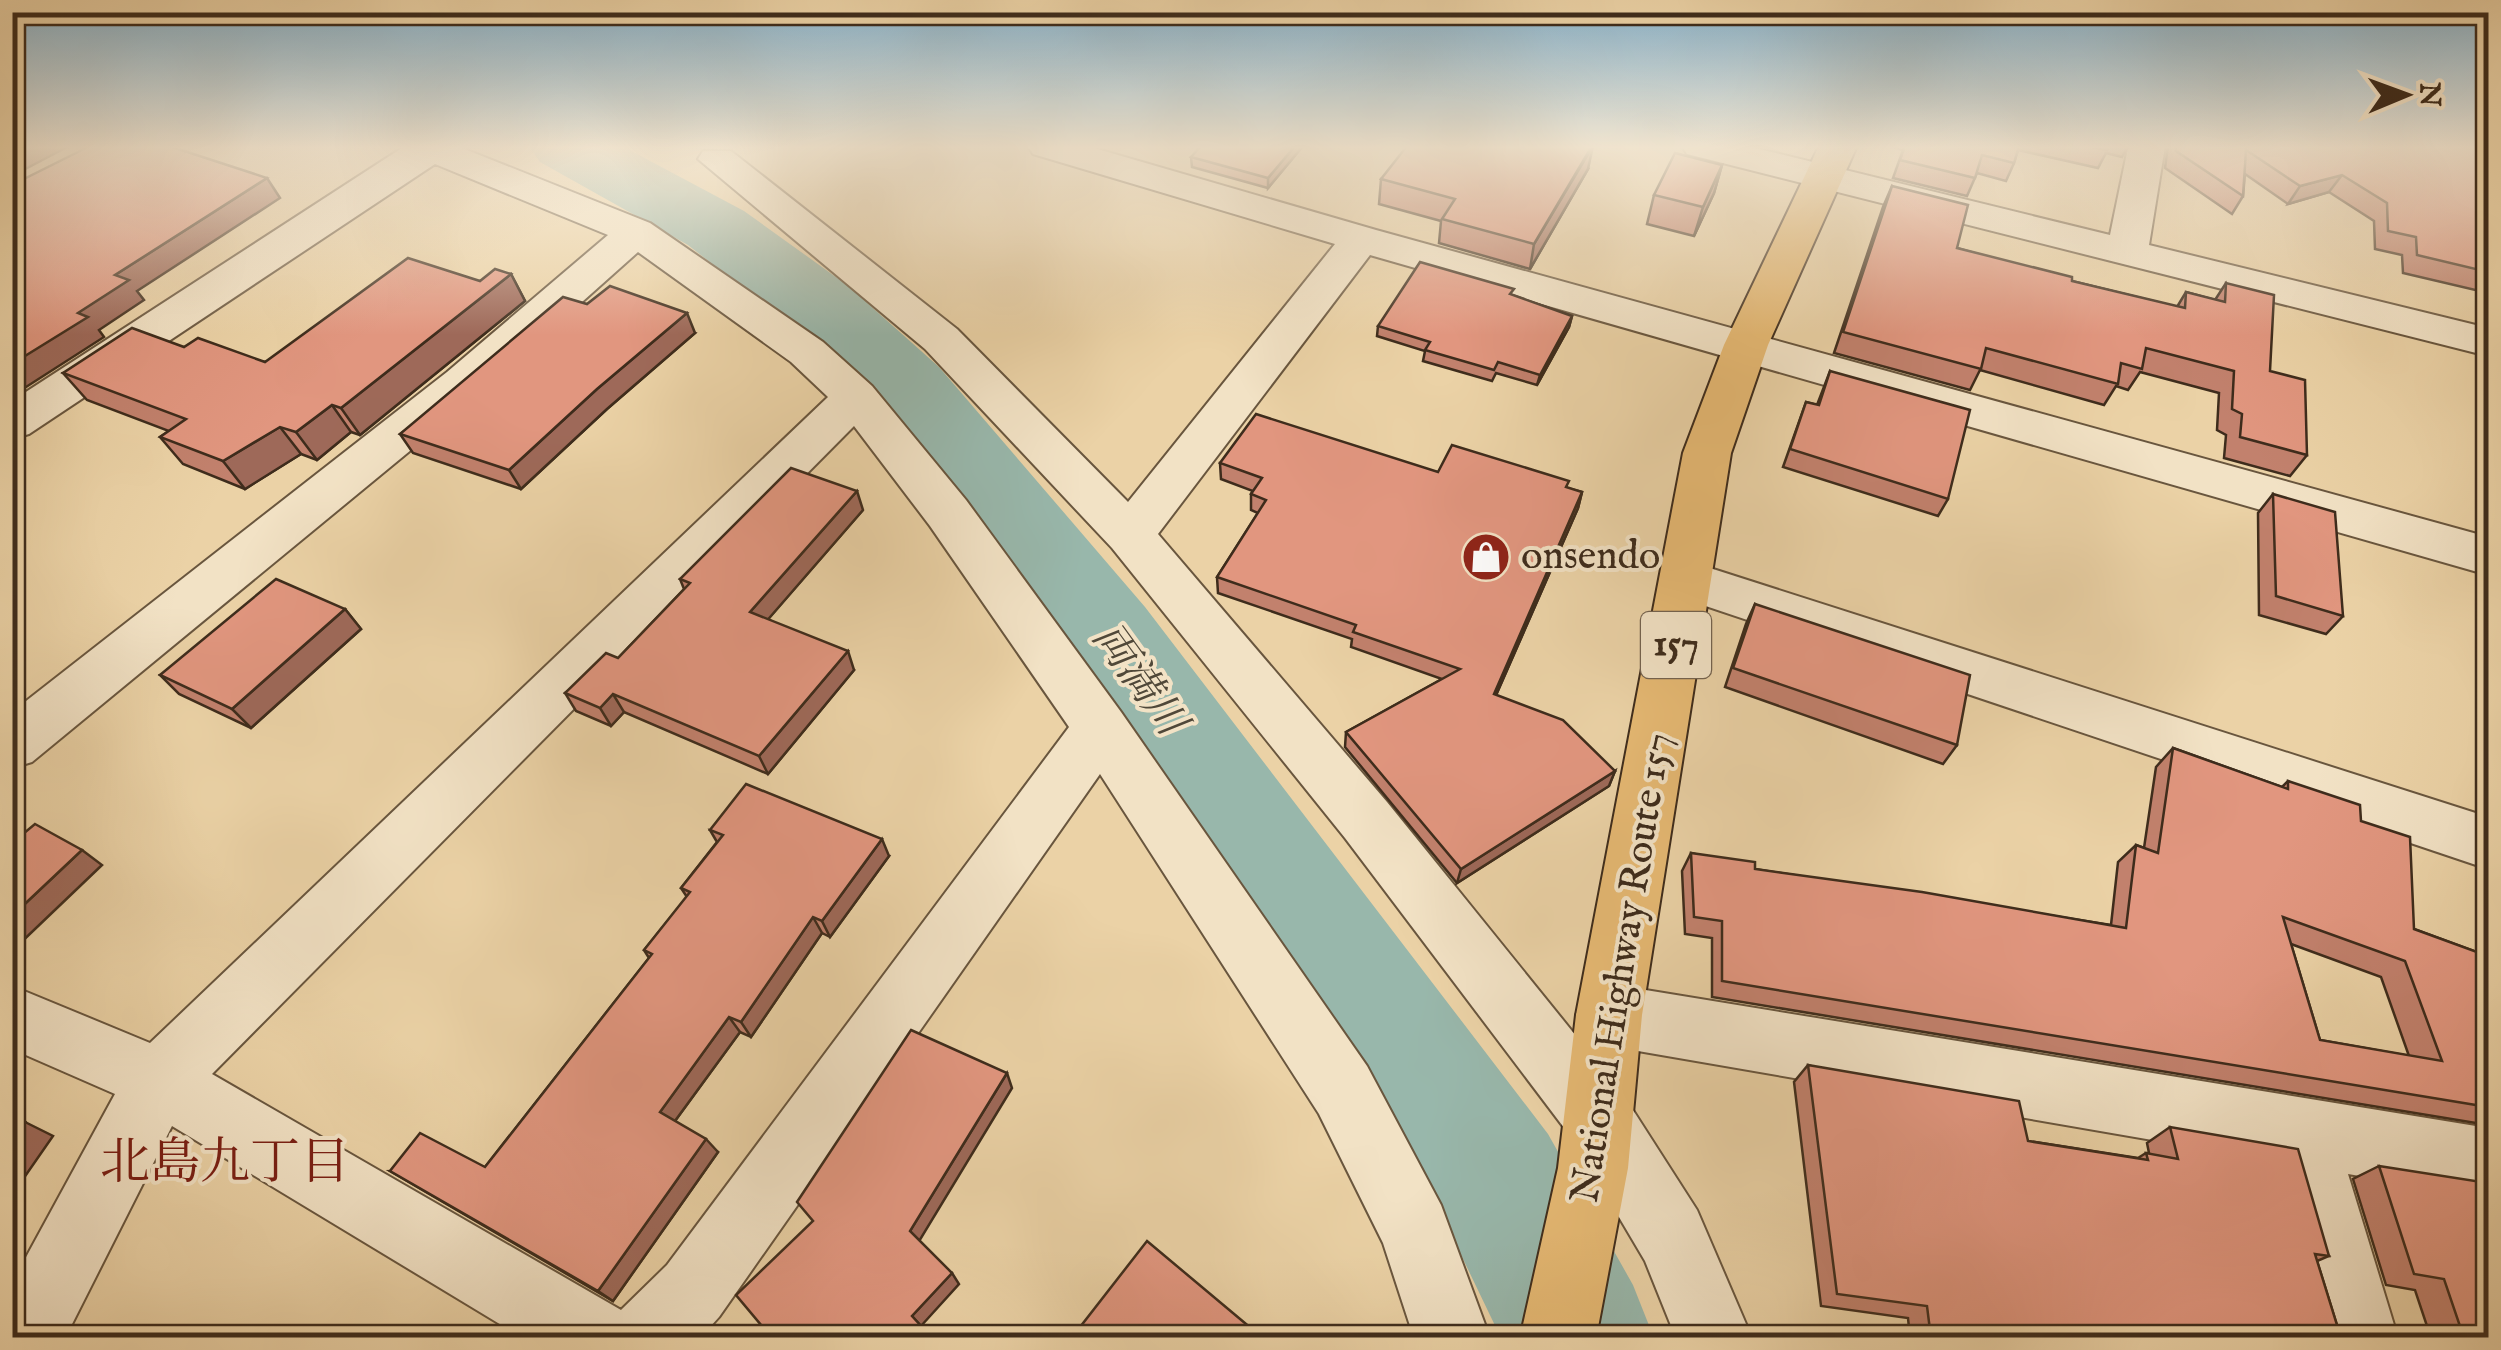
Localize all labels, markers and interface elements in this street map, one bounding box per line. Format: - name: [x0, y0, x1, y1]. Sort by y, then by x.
- north arrow: [2356, 45, 2456, 145]
- text: N: [2411, 81, 2446, 107]
- shop icon: onsendo: [1460, 531, 1512, 583]
- place label: onsendo: [1521, 532, 1660, 583]
- road number: 157: [1641, 612, 1711, 678]
- water label: 両満川: [1080, 613, 1199, 750]
- street label: National Highway Route 157: [1561, 729, 1685, 1207]
- district label: 北島九丁目: [100, 1133, 350, 1196]

